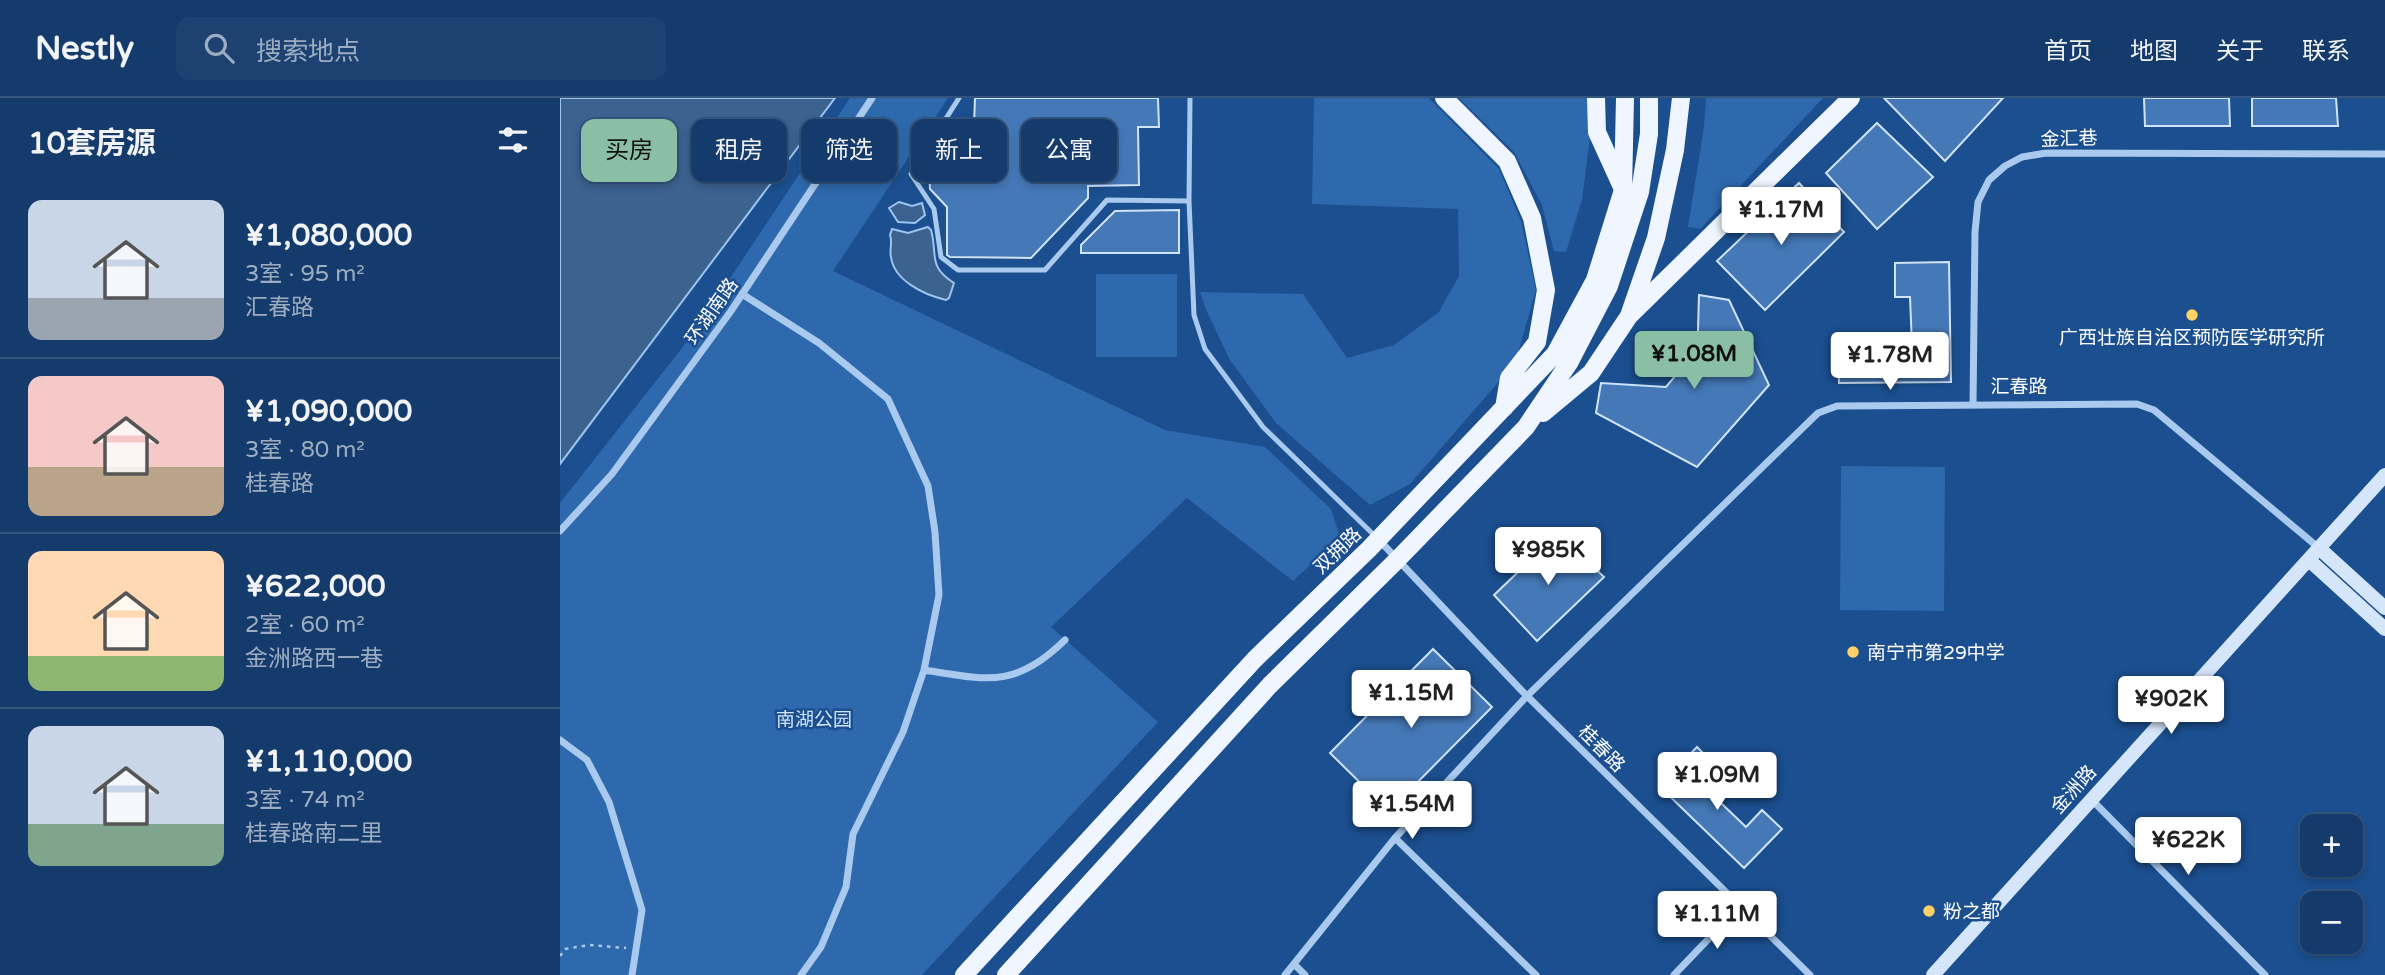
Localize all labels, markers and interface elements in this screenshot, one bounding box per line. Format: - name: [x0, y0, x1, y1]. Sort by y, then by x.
- search box: [176, 17, 666, 80]
- text: Nestly: [35, 29, 134, 68]
- icon: search: [200, 29, 238, 67]
- text: 搜索地点: [256, 36, 360, 67]
- text: 首页: [2044, 37, 2092, 66]
- text: 地图: [2130, 37, 2178, 66]
- text: 关于: [2216, 37, 2264, 66]
- text: 联系: [2302, 37, 2350, 66]
- chip: 买房: [581, 119, 677, 182]
- chip: 租房: [691, 119, 787, 182]
- chip: 筛选: [801, 119, 897, 182]
- chip: 新上: [911, 119, 1007, 182]
- chip: 公寓: [1021, 119, 1117, 182]
- icon: filters: [494, 121, 532, 159]
- text: 10套房源: [28, 125, 156, 162]
- street label: 金汇巷: [2040, 127, 2098, 151]
- pin: ¥1.17M: [1724, 188, 1838, 247]
- text: ¥1.17M: [1738, 196, 1824, 224]
- text: ¥1,080,000: [245, 217, 412, 254]
- icon: home: [84, 228, 168, 312]
- text: 3室 · 95 m²: [245, 260, 365, 288]
- street label: 环湖南路: [681, 274, 743, 349]
- text: 汇春路: [245, 294, 314, 322]
- marker: 广西壮族自治区预防医学研究所: [2184, 307, 2200, 323]
- place label: 广西壮族自治区预防医学研究所: [2059, 327, 2325, 349]
- pin: ¥1.08M: [1637, 331, 1751, 391]
- pin: ¥1.78M: [1833, 332, 1947, 392]
- text: ¥1.08M: [1651, 340, 1737, 368]
- text: ¥1.78M: [1847, 341, 1933, 369]
- street label: 汇春路: [1990, 376, 2048, 398]
- text: ¥1,090,000: [245, 393, 412, 430]
- icon: home: [84, 404, 168, 488]
- text: 3室 · 80 m²: [245, 436, 365, 464]
- text: 桂春路: [245, 470, 314, 498]
- street label: 双拥路: [1310, 523, 1366, 578]
- pin: ¥985K: [1499, 528, 1597, 587]
- text: ¥985K: [1511, 536, 1585, 564]
- text: ¥622,000: [245, 568, 386, 605]
- icon: home: [84, 579, 168, 663]
- text: 2室 · 60 m²: [245, 611, 365, 639]
- place label: 南宁市第29中学: [1867, 642, 2005, 664]
- marker: 南宁市第29中学: [1845, 644, 1861, 660]
- text: 金洲路西一巷: [245, 645, 383, 673]
- pin: ¥1.15M: [1354, 670, 1468, 730]
- pin: ¥902K: [2122, 676, 2220, 736]
- text: ¥1.15M: [1368, 679, 1454, 707]
- text: ¥902K: [2134, 685, 2208, 713]
- park label: 南湖公园: [776, 709, 852, 731]
- street label: 桂春路: [1573, 721, 1629, 777]
- text: ¥1,110,000: [245, 743, 412, 780]
- pin: ¥1.09M: [1660, 752, 1774, 812]
- icon: home: [84, 754, 168, 838]
- text: ¥1.09M: [1674, 761, 1760, 789]
- street label: 金洲路: [2046, 761, 2101, 818]
- pin: ¥1.54M: [1355, 782, 1469, 841]
- text: 3室 · 74 m²: [245, 786, 365, 814]
- text: ¥1.54M: [1369, 790, 1455, 818]
- map controls: [2300, 814, 2363, 954]
- button: +: [2300, 814, 2363, 877]
- pin: ¥622K: [2139, 818, 2237, 877]
- text: 桂春路南二里: [245, 820, 383, 848]
- text: ¥622K: [2151, 826, 2225, 854]
- button: −: [2300, 891, 2363, 954]
- pin: ¥1.11M: [1660, 892, 1774, 951]
- text: ¥1.11M: [1674, 900, 1760, 928]
- place label: 粉之都: [1943, 901, 2000, 923]
- marker: 粉之都: [1921, 903, 1937, 919]

